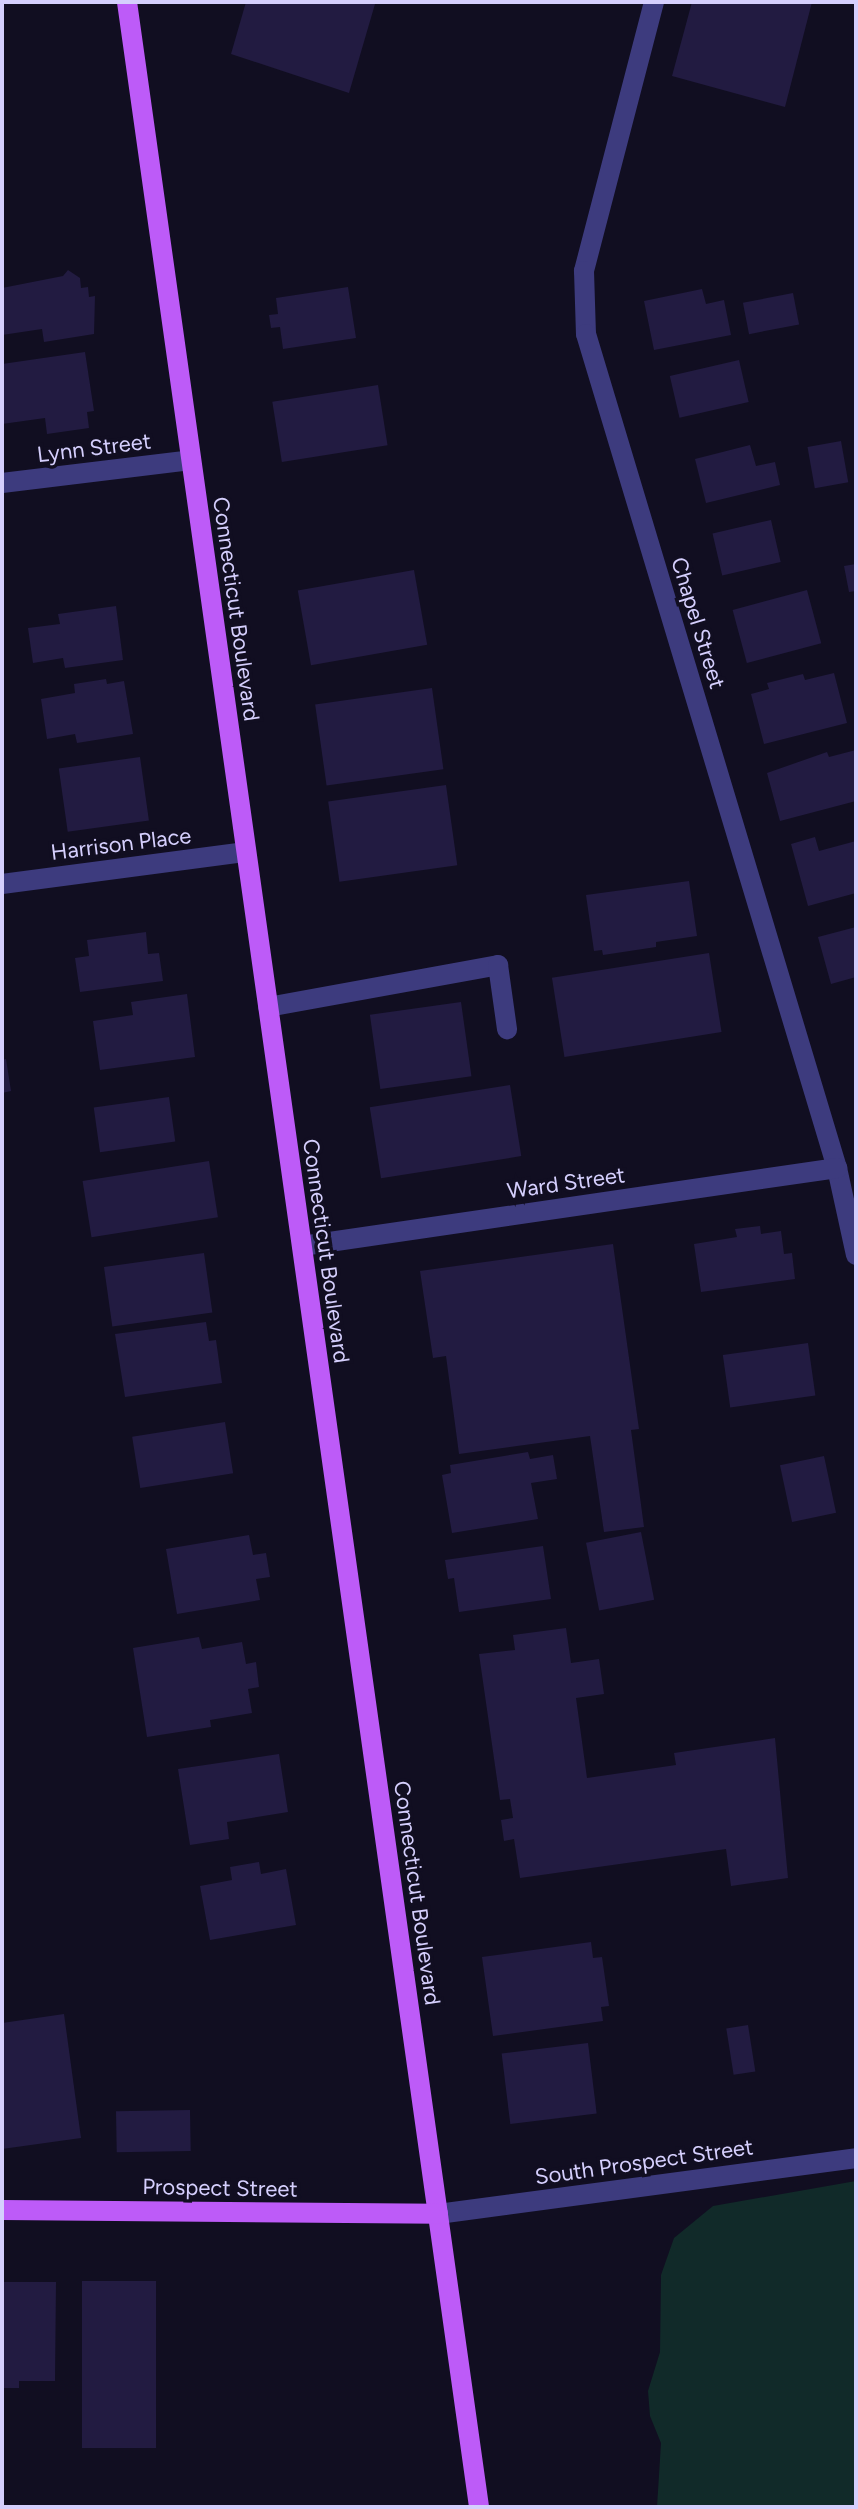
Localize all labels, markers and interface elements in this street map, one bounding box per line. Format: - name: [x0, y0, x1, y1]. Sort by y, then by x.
- street label: Lynn Street: [36, 428, 152, 468]
- street label: Connecticut Boulevard: [207, 495, 265, 723]
- street label: Chapel Street: [665, 554, 731, 692]
- street label: Harrison Place: [49, 822, 193, 866]
- street label: Connecticut Boulevard: [297, 1137, 355, 1365]
- street label: Ward Street: [505, 1162, 627, 1204]
- street label: Connecticut Boulevard: [388, 1779, 446, 2007]
- street label: South Prospect Street: [533, 2134, 755, 2190]
- street label: Prospect Street: [142, 2173, 298, 2203]

